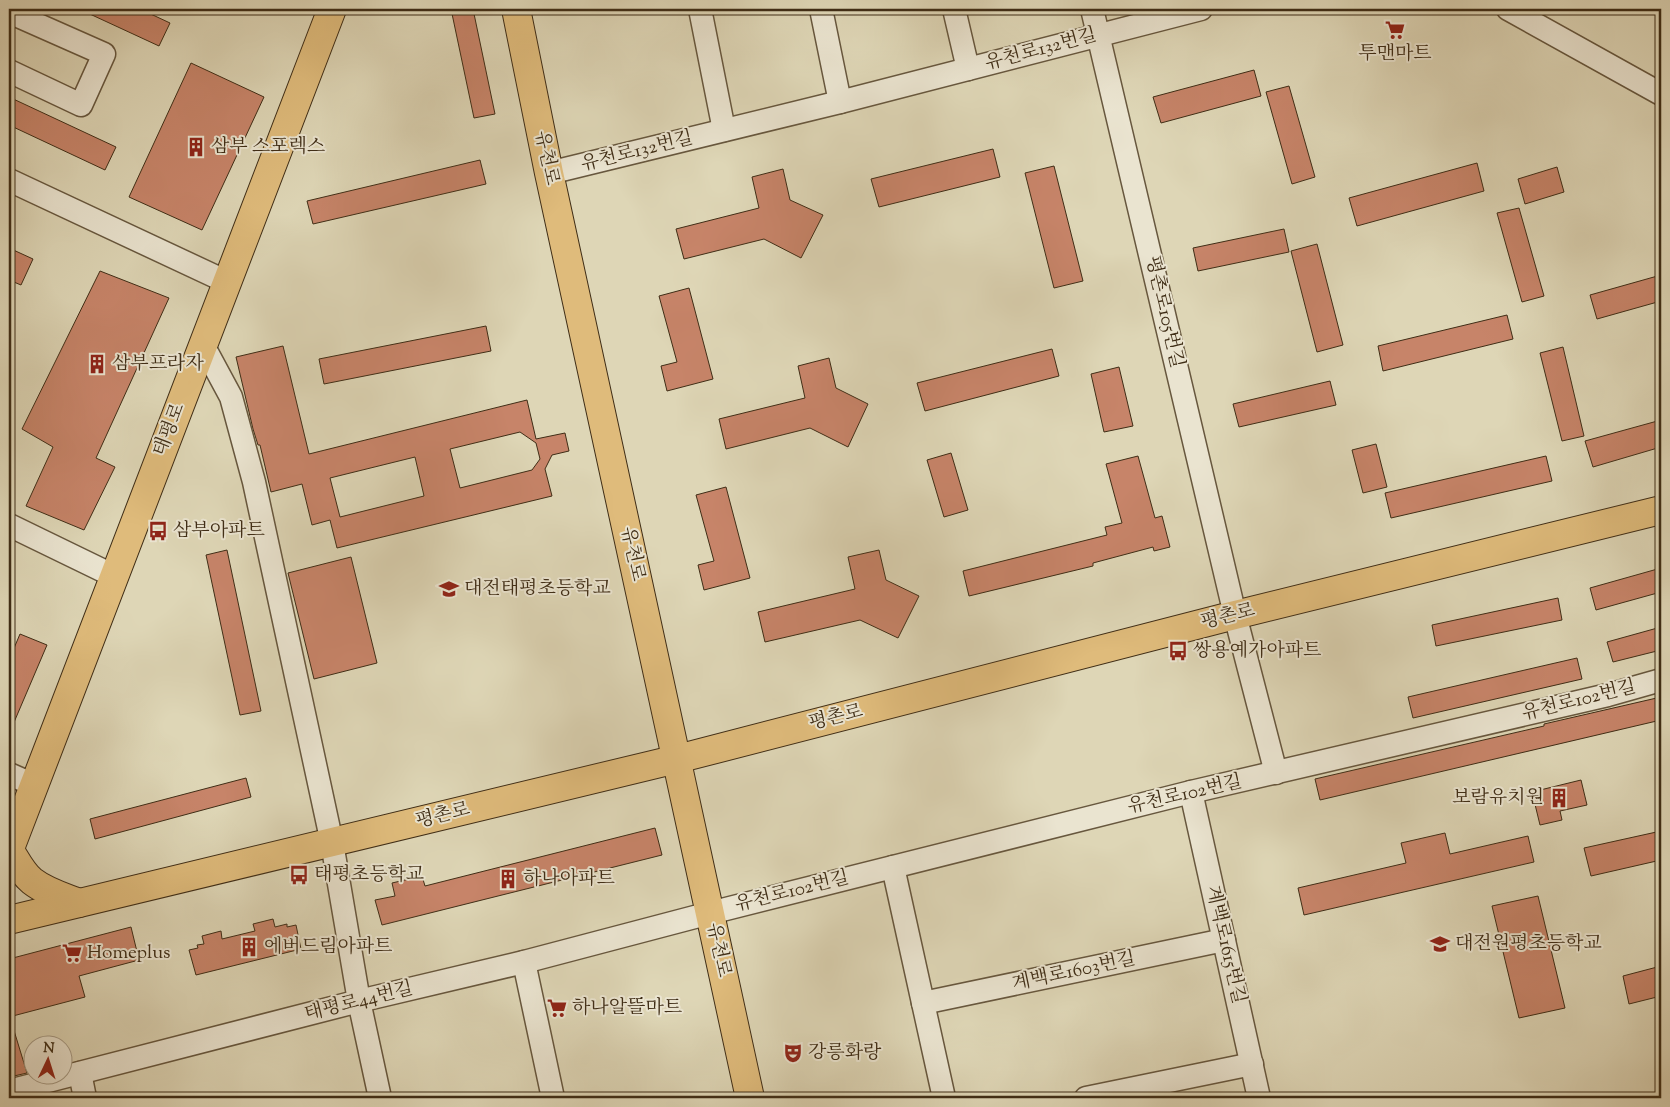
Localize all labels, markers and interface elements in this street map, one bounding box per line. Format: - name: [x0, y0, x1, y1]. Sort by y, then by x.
- supermarket icon: 투맨마트: [1384, 19, 1406, 41]
- street label: 유천로132번길: [982, 22, 1100, 78]
- place label: 투맨마트: [1358, 41, 1432, 68]
- street label: 유천로132번길: [578, 125, 696, 179]
- street label: 유천로: [527, 128, 565, 188]
- place label: 삼부 스포렉스: [211, 134, 325, 161]
- building icon: 삼부 스포렉스: [185, 136, 207, 158]
- street label: 평촌로105번길: [1138, 253, 1190, 371]
- place label: 삼부프라자: [112, 351, 204, 378]
- building icon: 삼부프라자: [86, 353, 108, 375]
- street label: 태평로: [148, 399, 192, 461]
- place label: 삼부아파트: [173, 518, 265, 545]
- bus stop icon: 삼부아파트: [147, 520, 169, 542]
- street label: 유천로: [613, 524, 651, 584]
- place label: 대전태평초등학교: [464, 576, 611, 603]
- school or university icon: 대전태평초등학교: [438, 578, 460, 600]
- street label: 평촌로: [1198, 597, 1258, 637]
- place label: 쌍용예가아파트: [1193, 638, 1321, 665]
- bus stop icon: 쌍용예가아파트: [1167, 640, 1189, 662]
- street label: 유천로102번길: [1519, 674, 1639, 728]
- street label: 평촌로: [806, 698, 866, 738]
- street label: 유천로102번길: [1125, 769, 1245, 821]
- place label: 보람유치원: [1452, 785, 1544, 812]
- building icon: 보람유치원: [1548, 787, 1570, 809]
- street label: 평촌로: [413, 796, 473, 836]
- place label: 태평초등학교: [314, 862, 424, 889]
- bus stop icon: 태평초등학교: [288, 864, 310, 886]
- street label: 유천로102번길: [732, 865, 852, 919]
- place label: 하나아파트: [523, 866, 615, 893]
- building icon: 하나아파트: [497, 868, 519, 890]
- street label: 계백로1615번길: [1198, 883, 1252, 1007]
- street label: 유천로: [699, 920, 737, 980]
- place label: 대전원평초등학교: [1455, 931, 1602, 958]
- school or university icon: 대전원평초등학교: [1429, 933, 1451, 955]
- place label: 에버드림아파트: [264, 934, 392, 961]
- building icon: 에버드림아파트: [238, 936, 260, 958]
- place label: Homeplus: [87, 940, 171, 967]
- supermarket icon: Homeplus: [61, 942, 83, 964]
- street label: 계백로1603번길: [1010, 946, 1138, 998]
- street label: 태평로44번길: [302, 975, 416, 1029]
- place label: 하나알뜰마트: [572, 995, 682, 1022]
- supermarket icon: 하나알뜰마트: [546, 997, 568, 1019]
- north arrow: [22, 1034, 72, 1084]
- text: N: [42, 1039, 55, 1059]
- place label: 강릉화랑: [808, 1040, 882, 1067]
- theatre icon: 강릉화랑: [782, 1042, 804, 1064]

